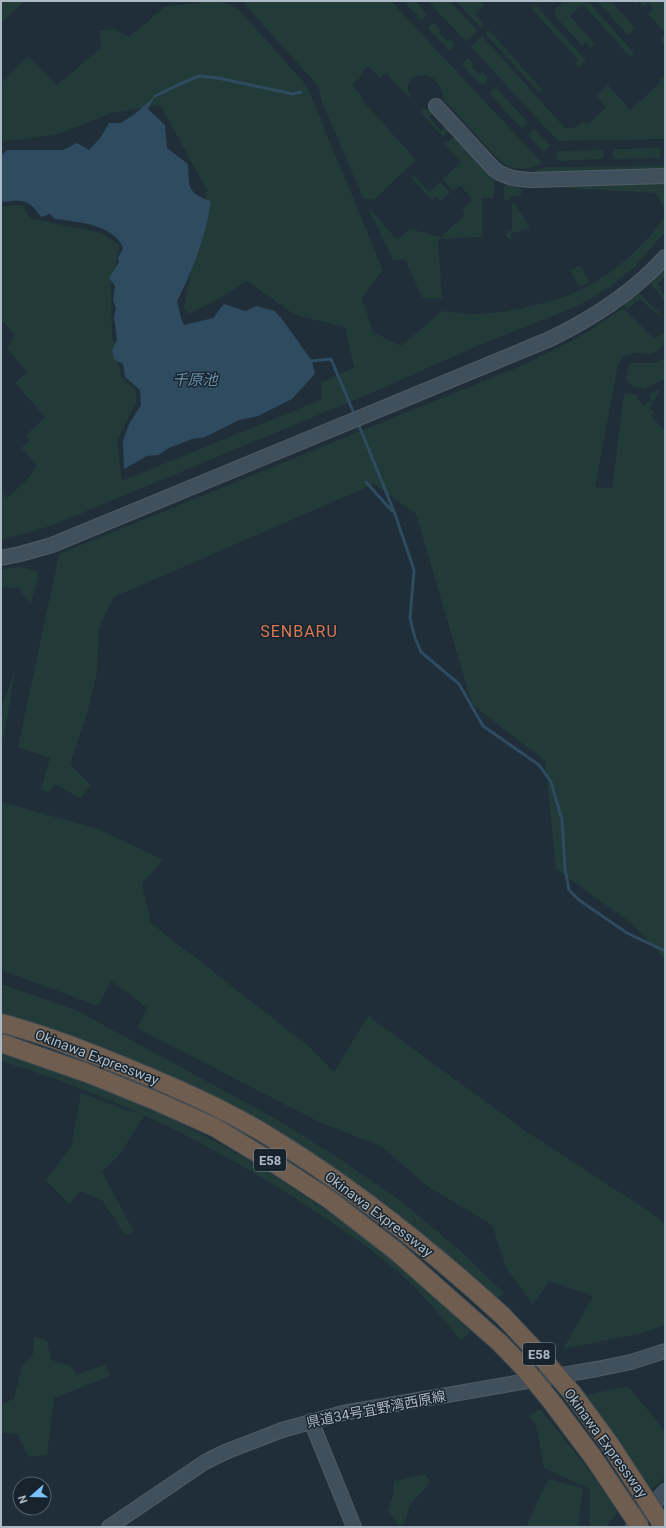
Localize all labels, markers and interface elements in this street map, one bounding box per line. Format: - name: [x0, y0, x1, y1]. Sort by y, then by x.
- water label: 千原池: [172, 371, 219, 389]
- district label: SENBARU: [260, 622, 338, 641]
- street label: Okinawa Expressway: [33, 1026, 161, 1088]
- road number: E58: [254, 1149, 286, 1171]
- street label: Okinawa Expressway: [322, 1168, 436, 1260]
- road number: E58: [523, 1343, 555, 1365]
- street label: Okinawa Expressway: [561, 1385, 651, 1501]
- street label: 県道34号宜野湾西原線: [305, 1388, 447, 1430]
- north arrow: [12, 1476, 52, 1516]
- text: N: [16, 1493, 31, 1505]

